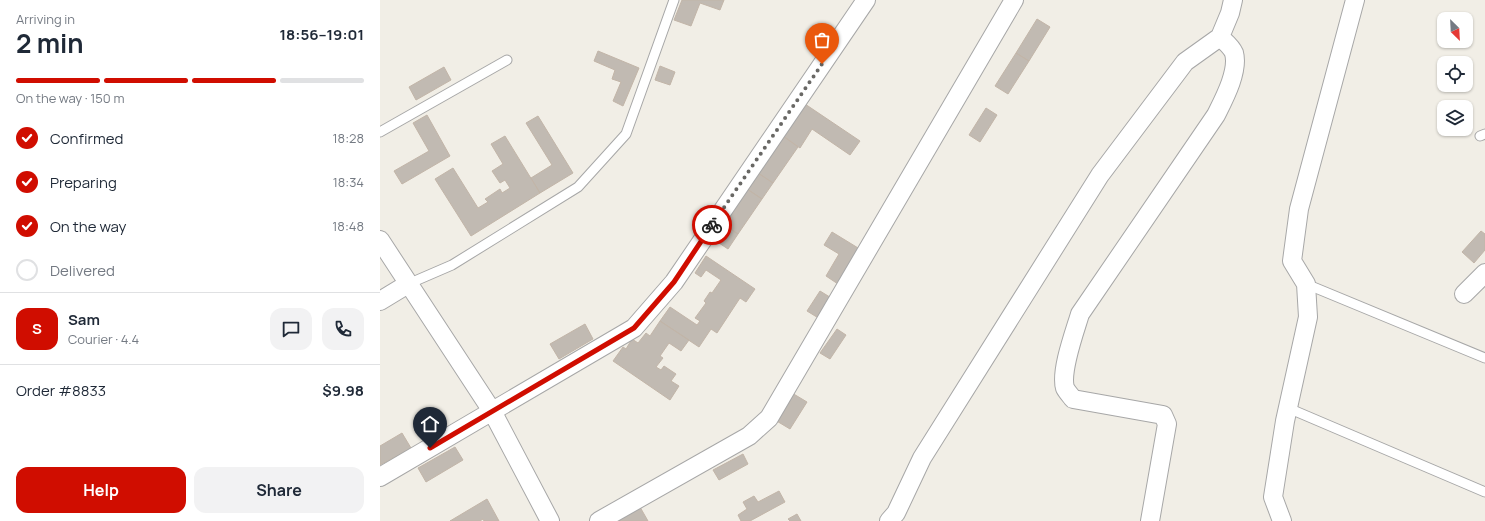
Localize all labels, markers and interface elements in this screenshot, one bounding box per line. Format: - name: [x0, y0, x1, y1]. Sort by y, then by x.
- text: Arriving in: [16, 10, 75, 28]
- north arrow: [1437, 12, 1473, 48]
- map controls: [1437, 12, 1473, 136]
- pin: [805, 23, 839, 64]
- text: 18:56–19:01: [279, 24, 364, 45]
- text: 2 min: [16, 25, 84, 61]
- icon: bag: [811, 29, 833, 51]
- button: locate: [1437, 56, 1473, 92]
- text: On the way · 150 m: [16, 89, 124, 107]
- button: layers: [1437, 100, 1473, 136]
- icon: check: [16, 127, 38, 149]
- text: Confirmed: [50, 128, 123, 149]
- text: 18:28: [333, 129, 364, 147]
- icon: check: [16, 171, 38, 193]
- text: Preparing: [50, 172, 117, 193]
- text: 18:34: [333, 173, 364, 191]
- courier: [692, 205, 732, 245]
- icon: bike: [701, 214, 723, 236]
- icon: check: [16, 215, 38, 237]
- text: On the way: [50, 216, 126, 237]
- text: 18:48: [332, 217, 364, 235]
- text: Delivered: [50, 260, 115, 281]
- button: chat: [270, 308, 312, 350]
- button: phone: [322, 308, 364, 350]
- text: Sam: [68, 309, 100, 330]
- text: S: [32, 318, 42, 339]
- text: Courier · 4.4: [68, 330, 139, 348]
- text: Order #8833: [16, 380, 106, 401]
- text: $9.98: [322, 380, 364, 401]
- pin: [413, 407, 447, 448]
- icon: home: [419, 413, 441, 435]
- button: Help: [16, 467, 186, 513]
- button: Share: [194, 467, 364, 513]

